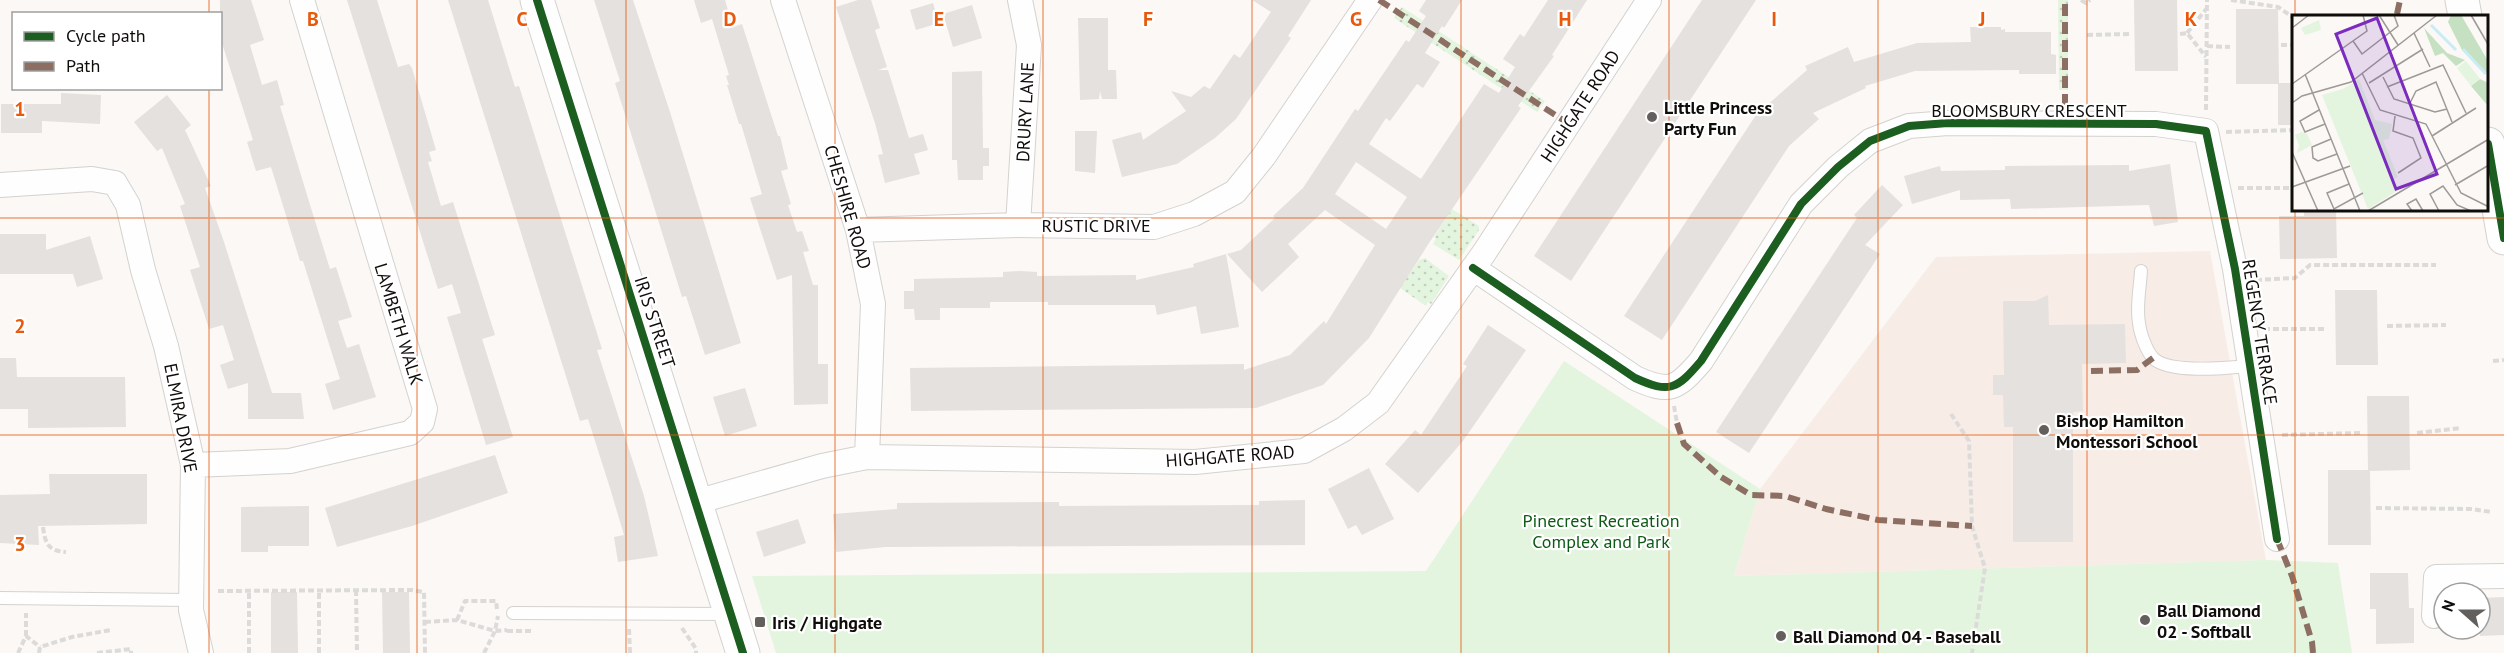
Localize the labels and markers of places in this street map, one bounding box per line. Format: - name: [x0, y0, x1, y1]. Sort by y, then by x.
- place label: Little Princess Party Fun: [1664, 96, 1772, 140]
- marker: Little Princess Party Fun: [1645, 110, 1659, 124]
- place label: Bishop Hamilton Montessori School: [2056, 409, 2198, 453]
- marker: Bishop Hamilton Montessori School: [2037, 423, 2051, 437]
- place label: Ball Diamond 02 - Softball: [2157, 599, 2261, 643]
- place label: Iris / Highgate: [772, 611, 882, 634]
- marker: Ball Diamond 02 - Softball: [2138, 613, 2152, 627]
- marker: Iris / Highgate: [753, 615, 767, 629]
- place label: Ball Diamond 04 - Baseball: [1793, 625, 2001, 648]
- marker: Ball Diamond 04 - Baseball: [1774, 629, 1788, 643]

